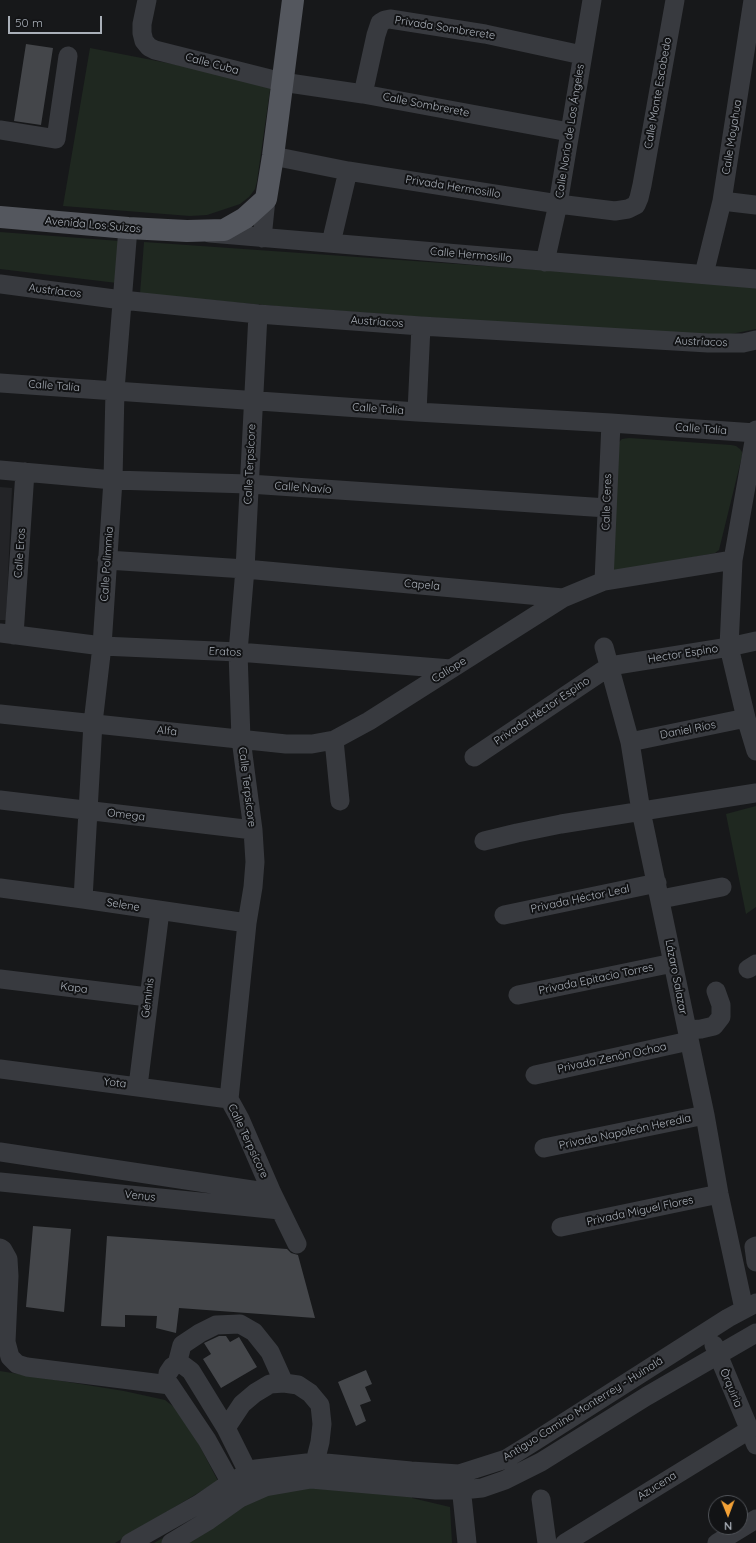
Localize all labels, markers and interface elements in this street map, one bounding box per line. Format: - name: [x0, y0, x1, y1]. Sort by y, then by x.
- scale bar: [10, 8, 104, 34]
- street label: Privada Sombrerete: [394, 14, 496, 42]
- text: 50 m: [15, 15, 43, 30]
- street label: Calle Monte Escobedo: [642, 36, 674, 150]
- street label: Calle Cuba: [184, 51, 240, 77]
- street label: Calle Noria de Los Ángeles: [553, 63, 587, 199]
- street label: Calle Sombrerete: [382, 90, 470, 120]
- street label: Calle Moyahua: [720, 99, 744, 175]
- street label: Privada Hermosillo: [405, 173, 501, 201]
- street label: Avenida Los Suizos: [44, 214, 142, 236]
- street label: Calle Hermosillo: [429, 245, 513, 265]
- street label: Austríacos: [28, 281, 82, 301]
- street label: Austríacos: [350, 314, 404, 330]
- street label: Austríacos: [674, 334, 728, 350]
- street label: Calle Talía: [28, 378, 80, 394]
- street label: Calle Talía: [352, 401, 404, 417]
- street label: Calle Talía: [675, 421, 727, 437]
- street label: Calle Terpsícore: [241, 423, 259, 505]
- street label: Calle Ceres: [599, 473, 615, 531]
- street label: Calle Navío: [274, 479, 332, 497]
- street label: Calle Polimmia: [98, 526, 116, 602]
- street label: Calle Eros: [12, 528, 28, 578]
- street label: Capela: [404, 577, 440, 593]
- street label: Hector Espino: [647, 642, 719, 666]
- street label: Eratos: [208, 645, 242, 659]
- street label: Calíope: [429, 654, 469, 686]
- street label: Privada Héctor Espino: [492, 674, 592, 748]
- street label: Daniel Ríos: [659, 718, 717, 742]
- street label: Alfa: [156, 723, 178, 739]
- street label: Calle Terpsícore: [236, 746, 258, 828]
- street label: Omega: [106, 806, 146, 824]
- street label: Privada Héctor Leal: [529, 882, 631, 916]
- street label: Selene: [105, 896, 141, 914]
- street label: Lázaro Salazar: [662, 938, 690, 1016]
- street label: Privada Epitacio Torres: [537, 960, 655, 998]
- street label: Géminis: [139, 977, 157, 1019]
- street label: Kapa: [60, 980, 88, 996]
- street label: Privada Zenón Ochoa: [556, 1040, 668, 1076]
- street label: Yota: [103, 1075, 127, 1091]
- street label: Calle Terpsícore: [225, 1102, 271, 1180]
- street label: Privada Napoleón Heredia: [558, 1112, 692, 1152]
- street label: Venus: [124, 1188, 156, 1204]
- street label: Privada Miguel Flores: [585, 1193, 695, 1229]
- street label: Antiguo Camino Monterrey - Huinalá: [501, 1354, 665, 1464]
- street label: Òrquiria: [717, 1367, 745, 1409]
- street label: Azucena: [635, 1469, 679, 1503]
- north arrow: [708, 1495, 748, 1535]
- text: N: [724, 1519, 732, 1533]

